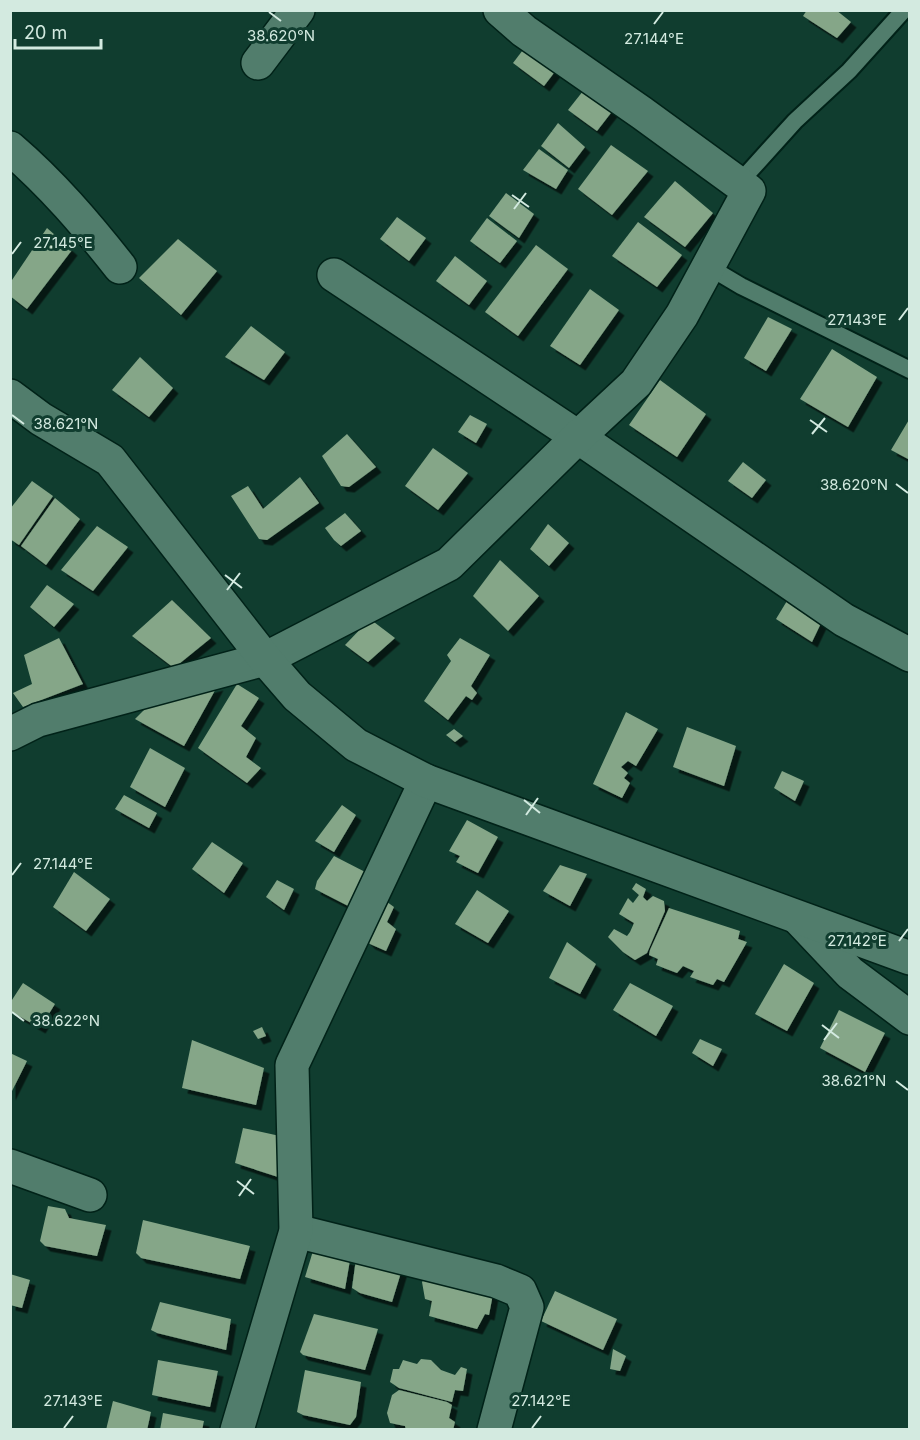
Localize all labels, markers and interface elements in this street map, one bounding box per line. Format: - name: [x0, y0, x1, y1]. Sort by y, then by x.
- scale bar: [15, 12, 100, 50]
- text: 20 m: [24, 22, 67, 43]
- text: 38.620°N: [247, 26, 315, 45]
- text: 27.144°E: [624, 29, 684, 48]
- text: 27.145°E: [33, 233, 93, 252]
- text: 27.143°E: [827, 310, 887, 329]
- text: 38.621°N: [34, 414, 98, 433]
- text: 38.620°N: [820, 475, 888, 494]
- text: 27.144°E: [33, 854, 93, 873]
- text: 27.142°E: [827, 931, 887, 950]
- text: 38.622°N: [32, 1011, 100, 1030]
- text: 38.621°N: [822, 1071, 886, 1090]
- text: 27.143°E: [43, 1391, 103, 1410]
- text: 27.142°E: [511, 1391, 571, 1410]

